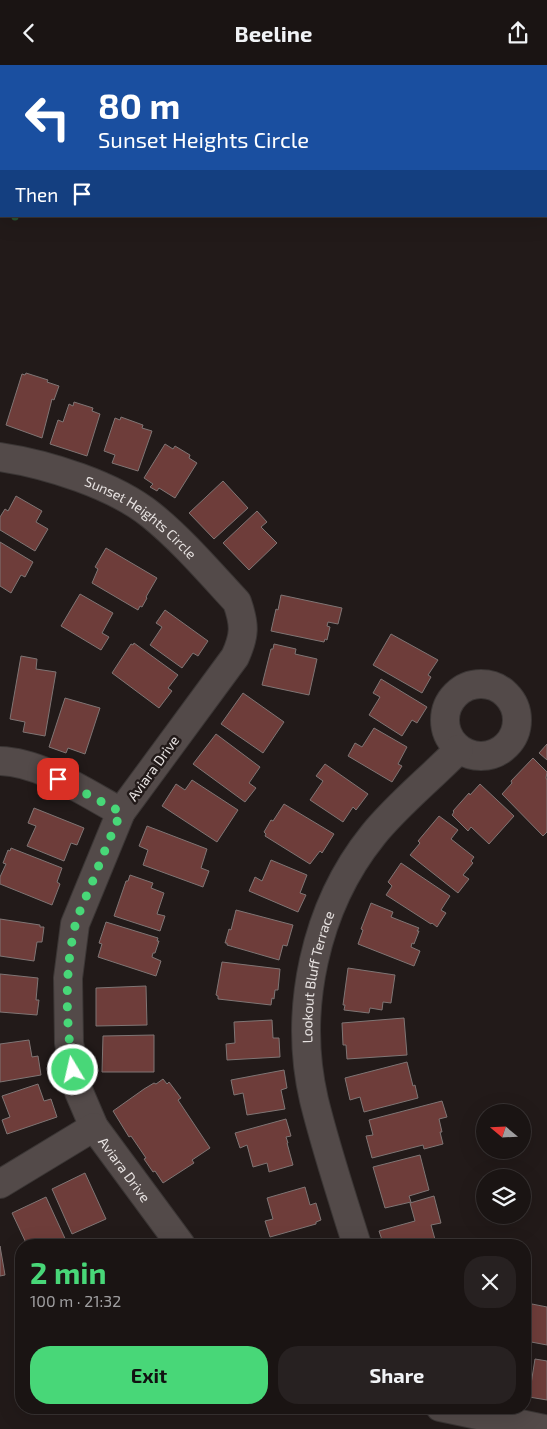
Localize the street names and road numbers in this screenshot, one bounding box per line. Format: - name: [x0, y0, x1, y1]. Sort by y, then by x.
- street label: Sunset Heights Circle: [83, 472, 201, 562]
- street label: Aviara Drive: [124, 732, 182, 804]
- street label: Lookout Bluff Terrace: [298, 908, 337, 1044]
- street label: Aviara Drive: [95, 1133, 155, 1205]

